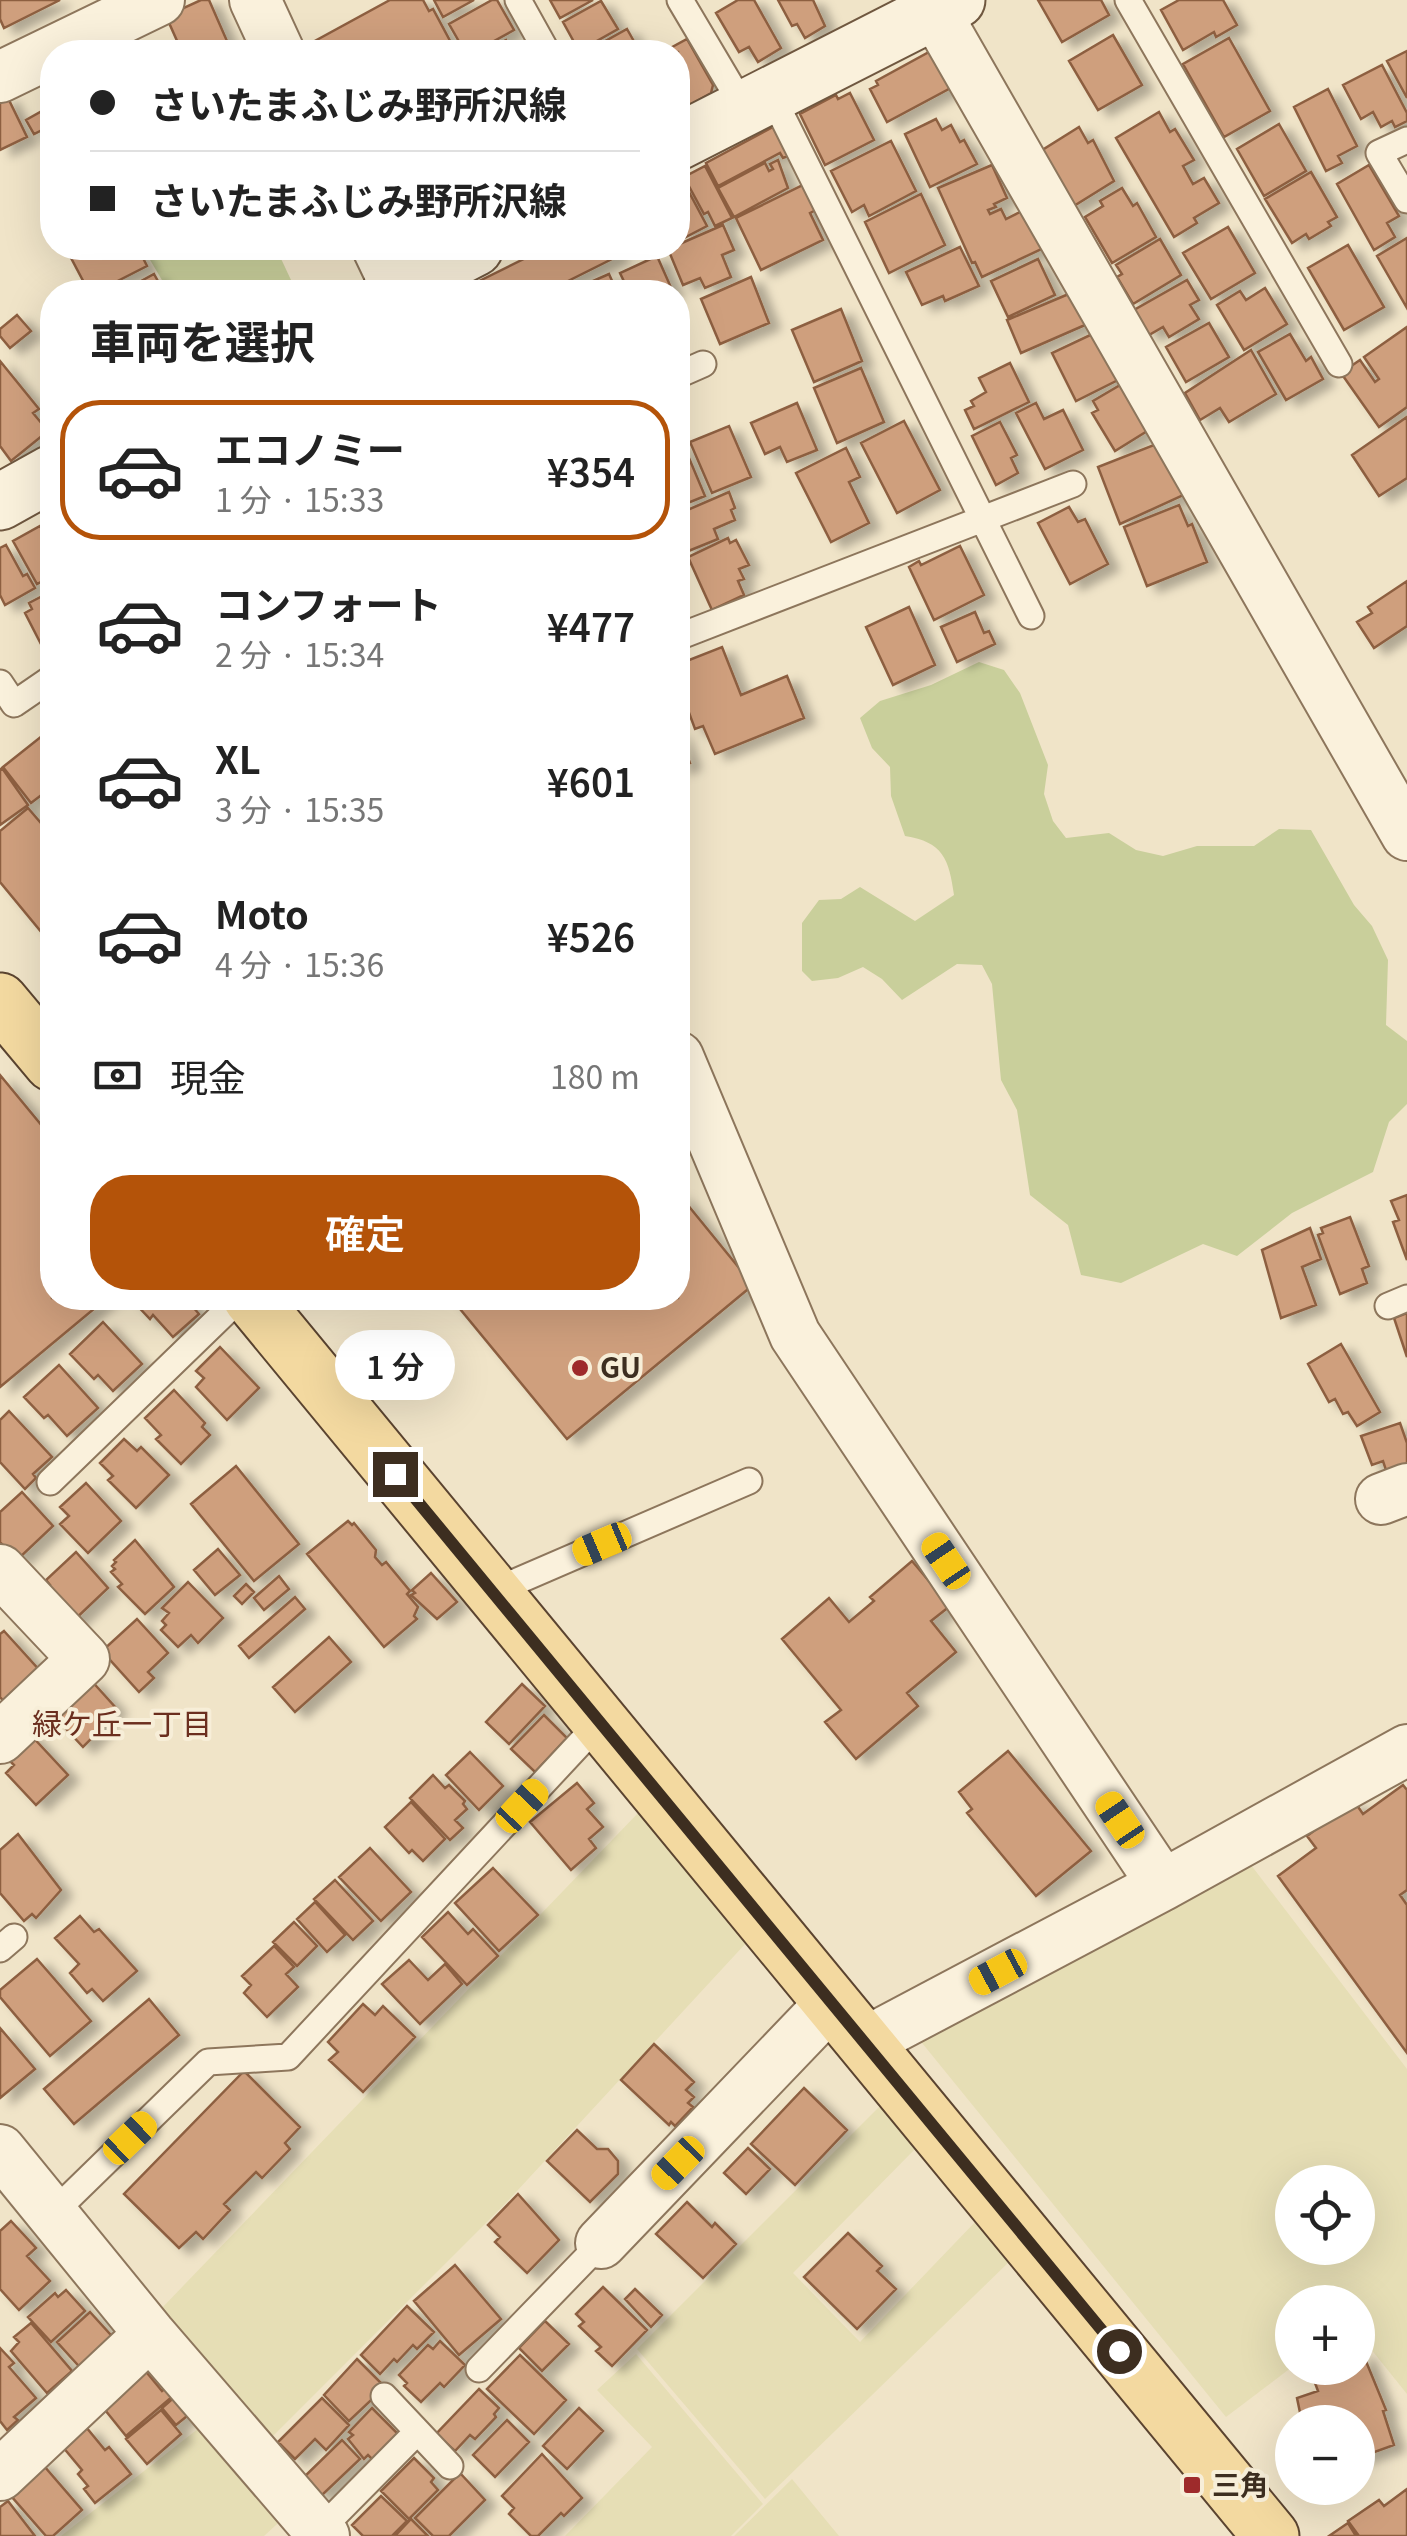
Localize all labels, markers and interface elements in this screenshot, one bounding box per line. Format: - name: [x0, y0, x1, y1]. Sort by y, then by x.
- text: さいたまふじみ野所沢線: [150, 75, 567, 130]
- text: さいたまふじみ野所沢線: [150, 171, 567, 226]
- text: 車両を選択: [90, 307, 315, 372]
- text: エコノミー: [215, 420, 405, 475]
- icon: car: [95, 425, 185, 515]
- text: ¥354: [547, 443, 635, 498]
- text: 1 分 · 15:33: [215, 475, 384, 521]
- text: コンフォート: [215, 575, 442, 630]
- icon: car: [95, 580, 185, 670]
- text: ¥477: [547, 598, 635, 653]
- text: 2 分 · 15:34: [215, 630, 384, 676]
- text: XL: [215, 730, 261, 785]
- icon: car: [95, 735, 185, 825]
- text: ¥601: [547, 753, 635, 808]
- text: 3 分 · 15:35: [215, 785, 384, 831]
- text: Moto: [215, 885, 309, 940]
- icon: car: [95, 890, 185, 980]
- text: ¥526: [547, 908, 635, 963]
- text: 4 分 · 15:36: [215, 940, 384, 986]
- icon: cash: [90, 1048, 145, 1103]
- text: 現金: [170, 1048, 246, 1103]
- text: 180 m: [550, 1052, 640, 1098]
- button: 確定: [90, 1175, 640, 1290]
- callout: 1 分: [335, 1329, 455, 1399]
- text: 1 分: [366, 1342, 424, 1388]
- place label: GU: [600, 1346, 641, 1386]
- marker: GU: [569, 1357, 591, 1379]
- route end: [373, 1452, 418, 1497]
- car: [569, 1518, 635, 1570]
- car: [917, 1528, 975, 1594]
- district label: 緑ケ丘一丁目: [32, 1700, 212, 1744]
- car: [491, 1774, 553, 1838]
- car: [1091, 1787, 1149, 1853]
- car: [964, 1945, 1032, 1999]
- car: [98, 2106, 162, 2170]
- car: [646, 2131, 710, 2195]
- map controls: [1275, 2165, 1375, 2505]
- button: locate: [1275, 2165, 1375, 2265]
- button: +: [1275, 2285, 1375, 2385]
- route start: [1097, 2329, 1142, 2374]
- button: −: [1275, 2405, 1375, 2505]
- place label: 三角: [1212, 2463, 1268, 2503]
- marker: 三角: [1181, 2474, 1203, 2496]

